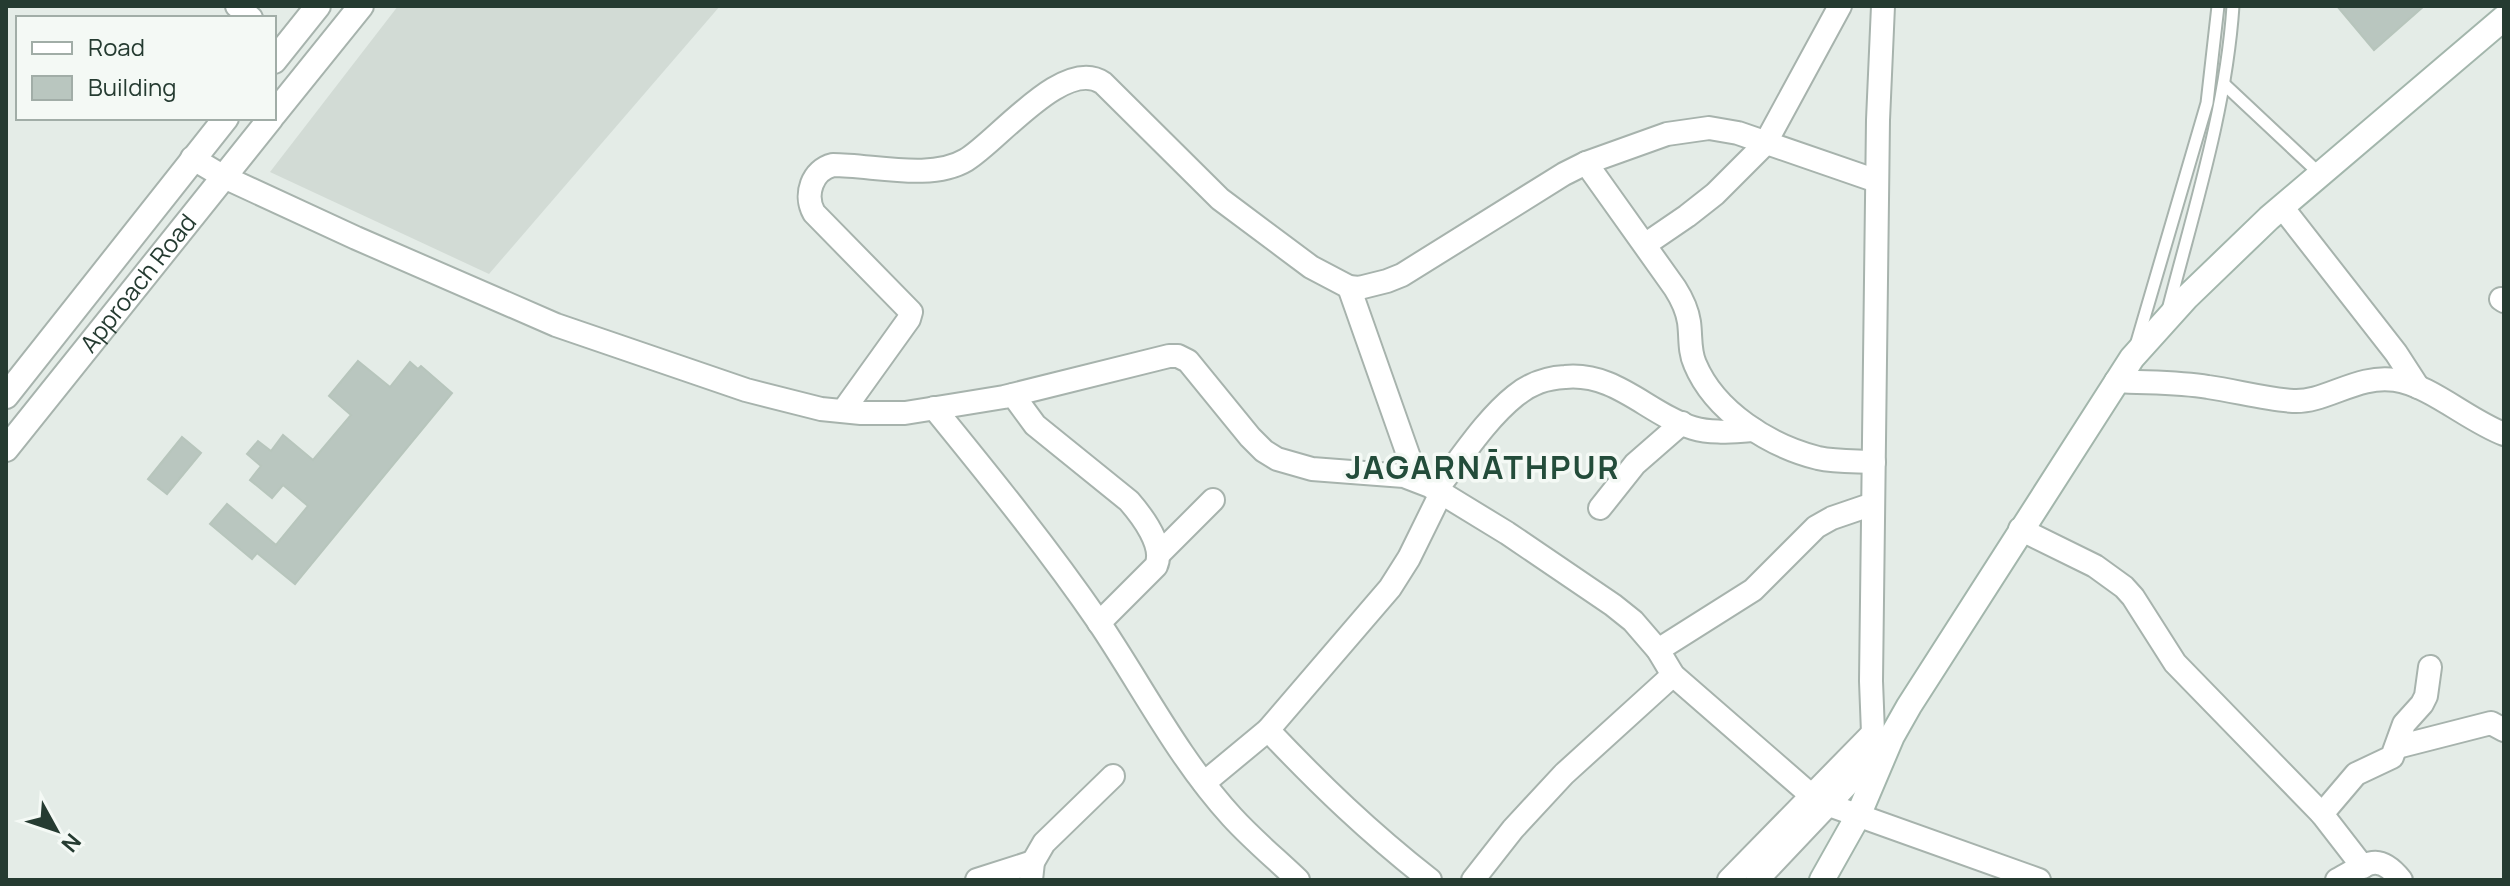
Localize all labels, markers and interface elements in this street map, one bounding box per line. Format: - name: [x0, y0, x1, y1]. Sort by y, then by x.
- legend: [16, 16, 276, 120]
- text: Road: [88, 30, 145, 63]
- text: Building: [88, 70, 176, 103]
- street label: Approach Road: [72, 206, 203, 359]
- district label: JAGARNĀTHPUR: [1345, 445, 1621, 489]
- north arrow: [16, 790, 96, 870]
- text: N: [55, 827, 88, 859]

